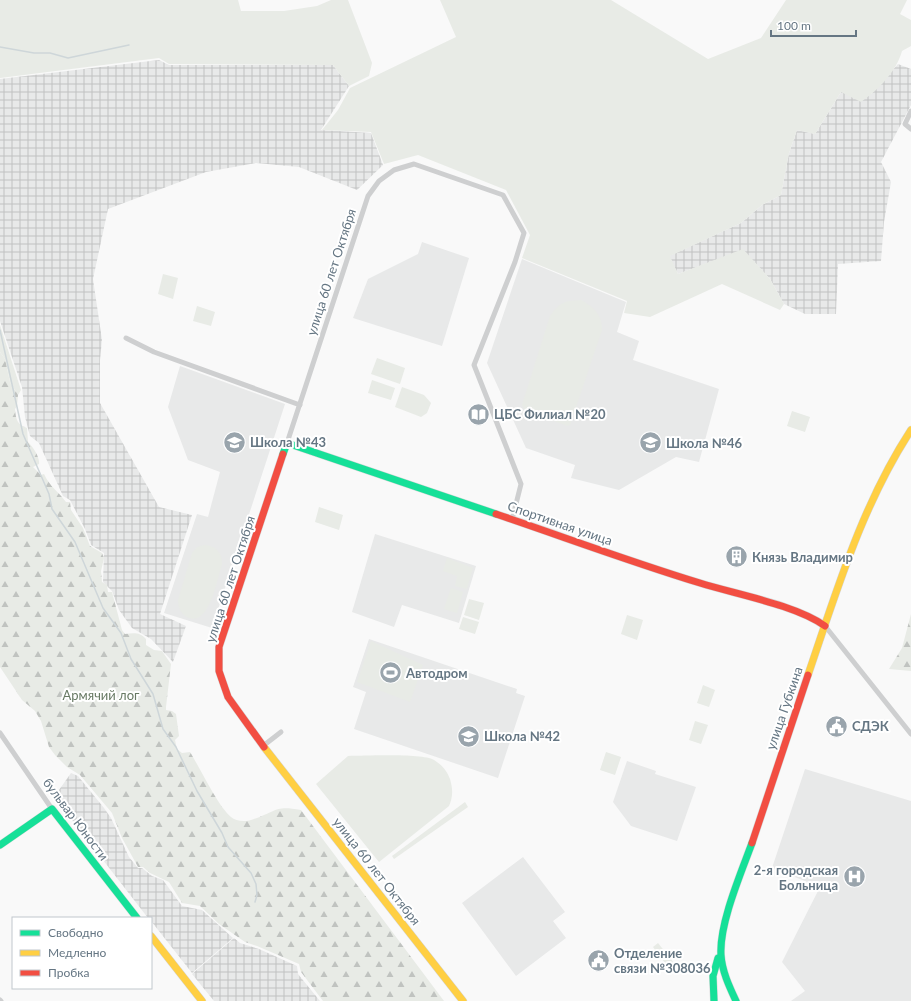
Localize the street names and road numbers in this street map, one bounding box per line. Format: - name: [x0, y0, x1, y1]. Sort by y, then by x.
- street label: улица 60 лет Октября: [303, 207, 359, 337]
- street label: Спортивная улица: [505, 498, 615, 548]
- street label: улица 60 лет Октября: [202, 514, 258, 644]
- street label: улица Губкина: [762, 664, 806, 752]
- street label: бульвар Юности: [40, 775, 112, 863]
- street label: улица 60 лет Октября: [330, 814, 424, 928]

